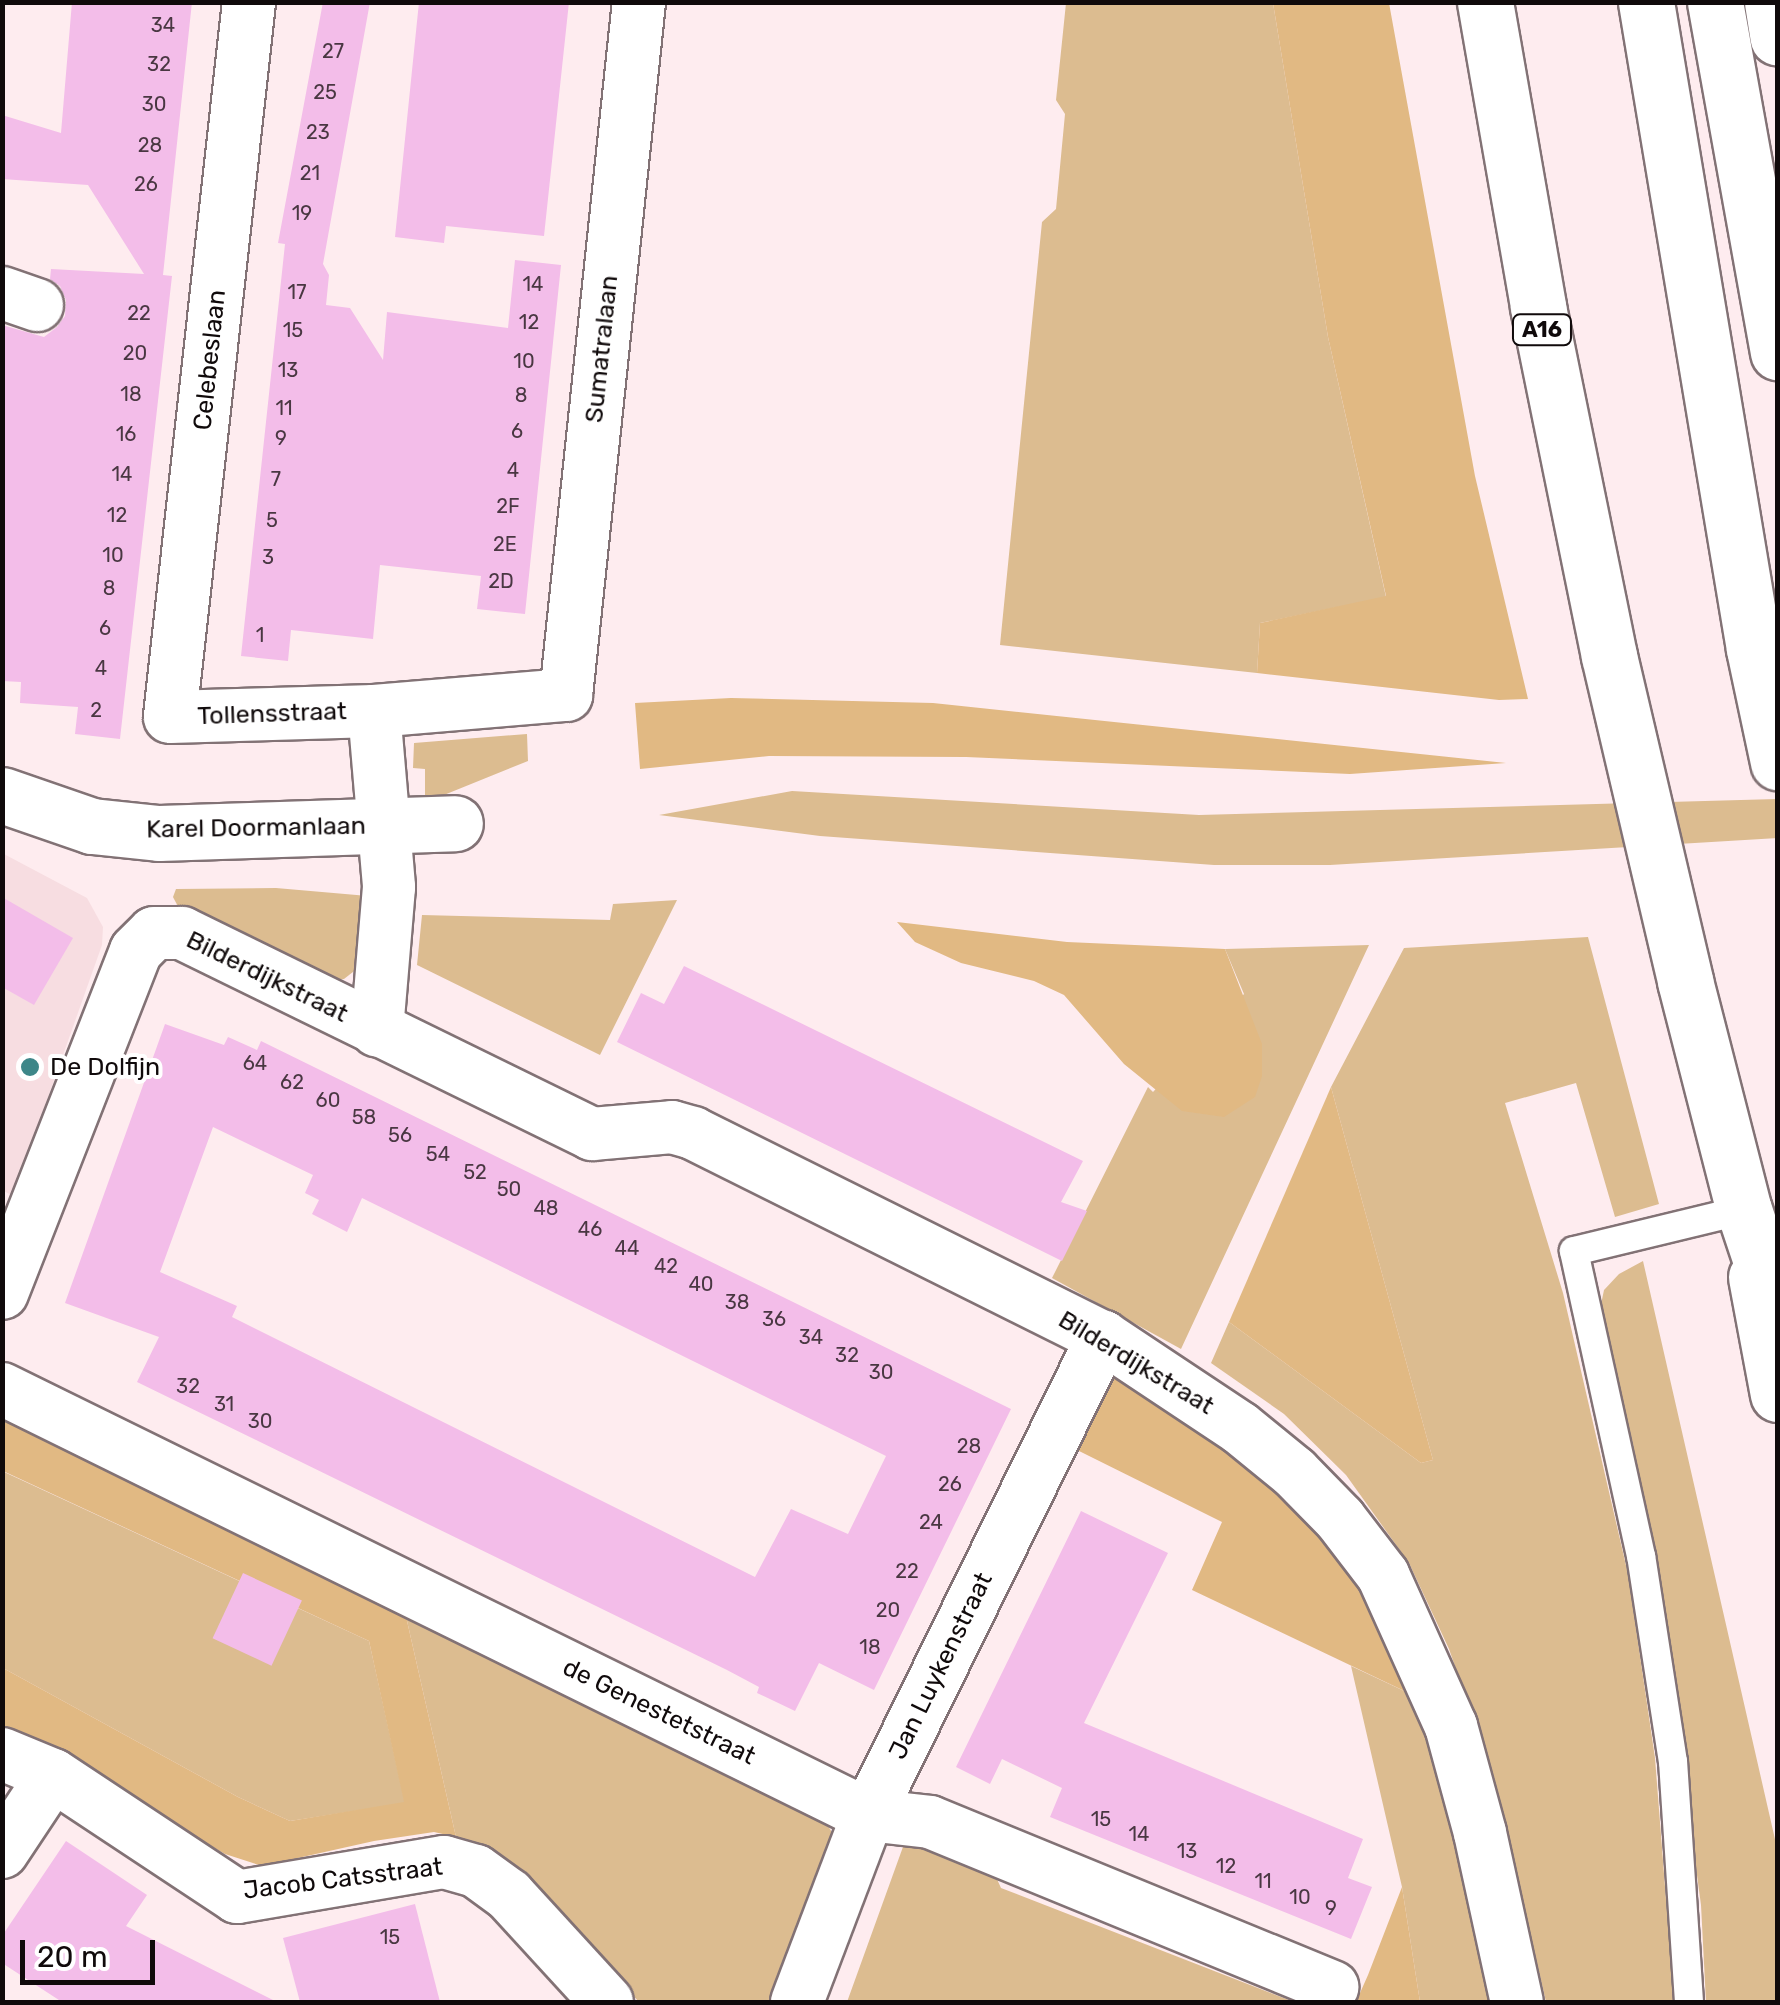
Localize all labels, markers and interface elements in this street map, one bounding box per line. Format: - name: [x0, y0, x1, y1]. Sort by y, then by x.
- house number: 34: [151, 13, 175, 37]
- house number: 27: [322, 39, 344, 63]
- house number: 32: [147, 52, 171, 76]
- house number: 25: [313, 80, 337, 104]
- house number: 30: [142, 92, 166, 116]
- house number: 23: [306, 120, 330, 144]
- house number: 28: [138, 133, 162, 157]
- house number: 21: [300, 161, 320, 185]
- house number: 26: [134, 172, 158, 196]
- house number: 19: [292, 201, 312, 225]
- house number: 14: [523, 272, 543, 296]
- street label: Sumatralaan: [579, 274, 625, 424]
- house number: 17: [288, 280, 306, 304]
- street label: Celebeslaan: [188, 288, 232, 432]
- house number: 22: [127, 301, 151, 325]
- house number: 12: [519, 310, 539, 334]
- road number: A16: [1510, 313, 1574, 347]
- house number: 15: [283, 318, 303, 342]
- house number: 20: [123, 341, 147, 365]
- house number: 10: [513, 349, 535, 373]
- house number: 13: [278, 358, 298, 382]
- house number: 18: [120, 382, 142, 406]
- house number: 8: [515, 383, 527, 407]
- house number: 11: [275, 396, 293, 420]
- house number: 6: [511, 419, 523, 443]
- house number: 16: [116, 422, 136, 446]
- house number: 9: [275, 426, 287, 450]
- house number: 4: [507, 458, 519, 482]
- house number: 14: [112, 462, 132, 486]
- house number: 7: [271, 467, 281, 491]
- house number: 2F: [496, 494, 520, 518]
- house number: 12: [107, 503, 127, 527]
- house number: 5: [266, 508, 278, 532]
- house number: 2E: [493, 532, 517, 556]
- house number: 10: [102, 543, 124, 567]
- house number: 3: [262, 545, 274, 569]
- house number: 2D: [488, 569, 514, 593]
- house number: 8: [103, 576, 115, 600]
- house number: 6: [99, 616, 111, 640]
- house number: 1: [256, 623, 264, 647]
- house number: 4: [95, 656, 107, 680]
- street label: Tollensstraat: [197, 696, 347, 732]
- house number: 2: [90, 698, 102, 722]
- street label: Karel Doormanlaan: [146, 811, 366, 845]
- street label: Bilderdijkstraat: [181, 925, 353, 1029]
- house number: 64: [243, 1051, 267, 1075]
- place label: De Dolfijn: [50, 1052, 160, 1082]
- marker: De Dolfijn: [19, 1056, 41, 1078]
- house number: 62: [280, 1070, 304, 1094]
- house number: 60: [316, 1088, 340, 1112]
- house number: 58: [352, 1105, 376, 1129]
- house number: 56: [388, 1123, 412, 1147]
- house number: 54: [426, 1142, 450, 1166]
- house number: 52: [463, 1160, 487, 1184]
- house number: 50: [497, 1177, 521, 1201]
- house number: 48: [533, 1196, 559, 1220]
- house number: 46: [578, 1217, 602, 1241]
- house number: 44: [615, 1236, 639, 1260]
- house number: 42: [654, 1254, 678, 1278]
- house number: 40: [688, 1272, 714, 1296]
- house number: 38: [725, 1290, 749, 1314]
- street label: Bilderdijkstraat: [1053, 1305, 1219, 1421]
- house number: 36: [762, 1307, 786, 1331]
- house number: 34: [799, 1325, 823, 1349]
- house number: 32: [835, 1343, 859, 1367]
- house number: 30: [869, 1360, 893, 1384]
- house number: 32: [176, 1374, 200, 1398]
- house number: 31: [214, 1392, 234, 1416]
- house number: 30: [248, 1409, 272, 1433]
- house number: 28: [957, 1434, 981, 1458]
- house number: 26: [938, 1472, 962, 1496]
- house number: 24: [919, 1510, 943, 1534]
- house number: 22: [895, 1559, 919, 1583]
- street label: Jan Luykenstraat: [883, 1568, 999, 1764]
- house number: 20: [876, 1598, 900, 1622]
- house number: 18: [859, 1635, 881, 1659]
- street label: de Genestetstraat: [558, 1652, 760, 1772]
- house number: 15: [1091, 1807, 1111, 1831]
- house number: 14: [1129, 1822, 1149, 1846]
- house number: 13: [1177, 1839, 1197, 1863]
- street label: Jacob Catsstraat: [242, 1852, 444, 1906]
- house number: 12: [1216, 1854, 1236, 1878]
- house number: 11: [1254, 1869, 1272, 1893]
- house number: 10: [1289, 1885, 1311, 1909]
- house number: 9: [1325, 1896, 1337, 1920]
- scale bar: [25, 1920, 160, 1982]
- house number: 15: [380, 1925, 400, 1949]
- text: 20 m: [37, 1939, 108, 1975]

